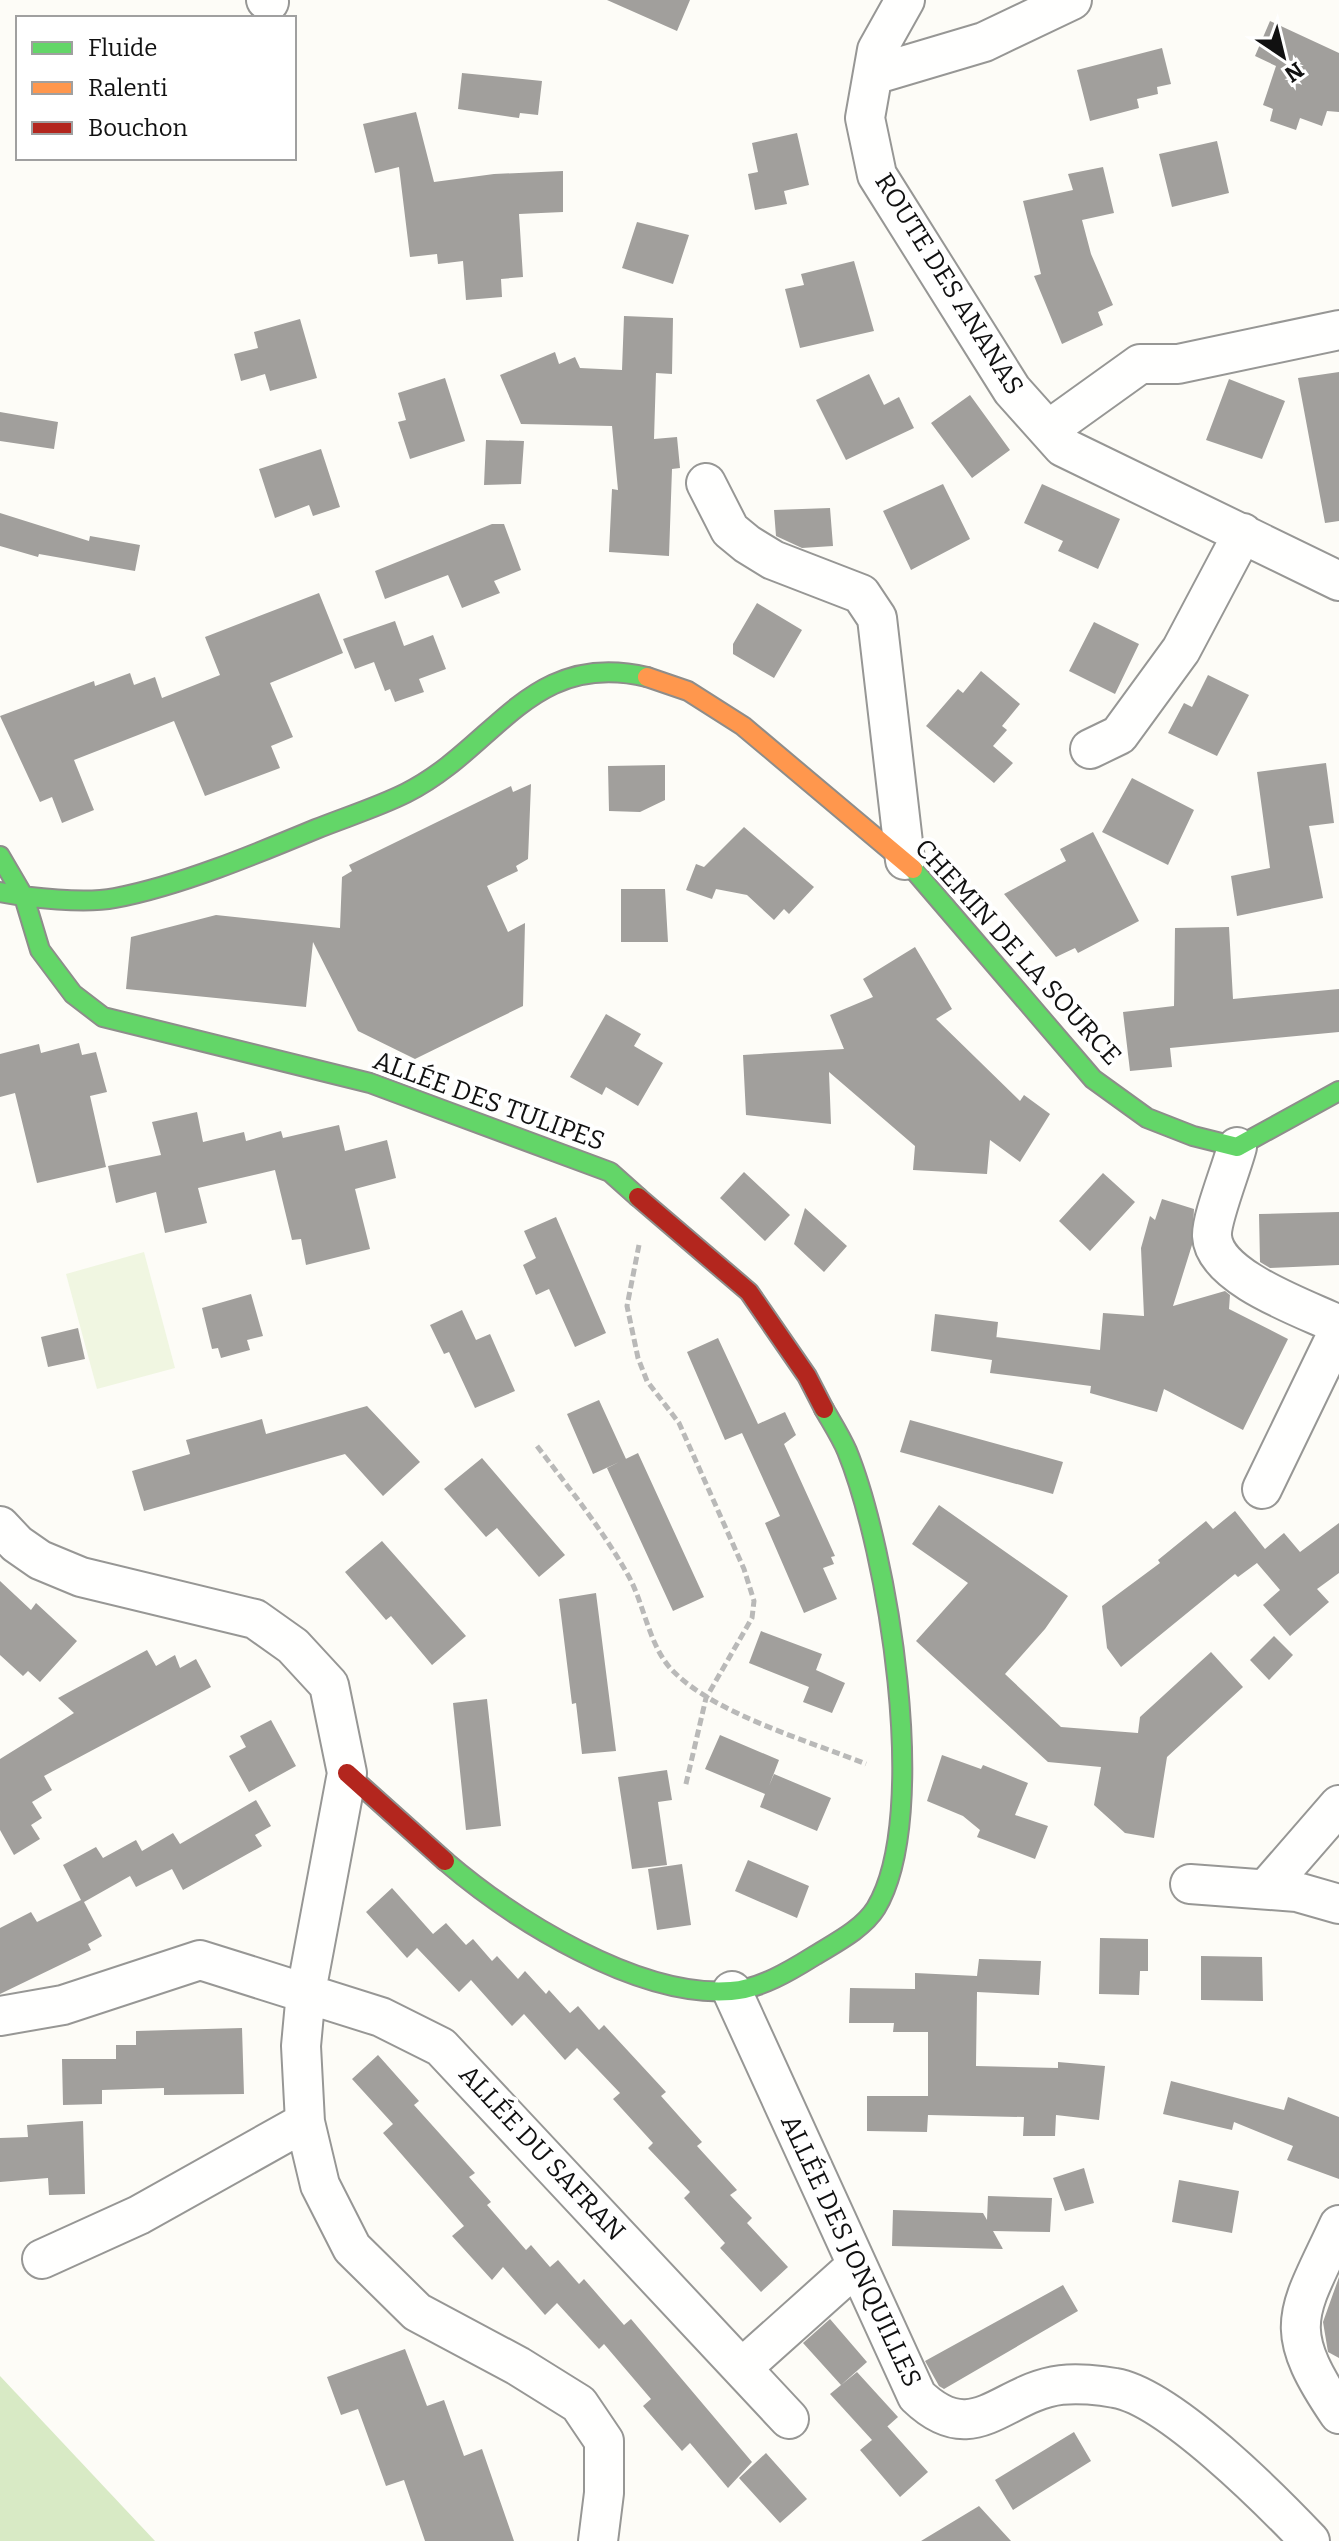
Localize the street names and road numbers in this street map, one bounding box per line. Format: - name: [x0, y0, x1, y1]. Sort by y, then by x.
- street label: ROUTE DES ANANAS: [868, 168, 1030, 400]
- street label: CHEMIN DE LA SOURCE: [908, 833, 1128, 1071]
- street label: ALLÉE DES TULIPES: [369, 1045, 609, 1157]
- street label: ALLÉE DU SAFRAN: [453, 2059, 631, 2247]
- street label: ALLÉE DES JONQUILLES: [774, 2110, 928, 2392]

